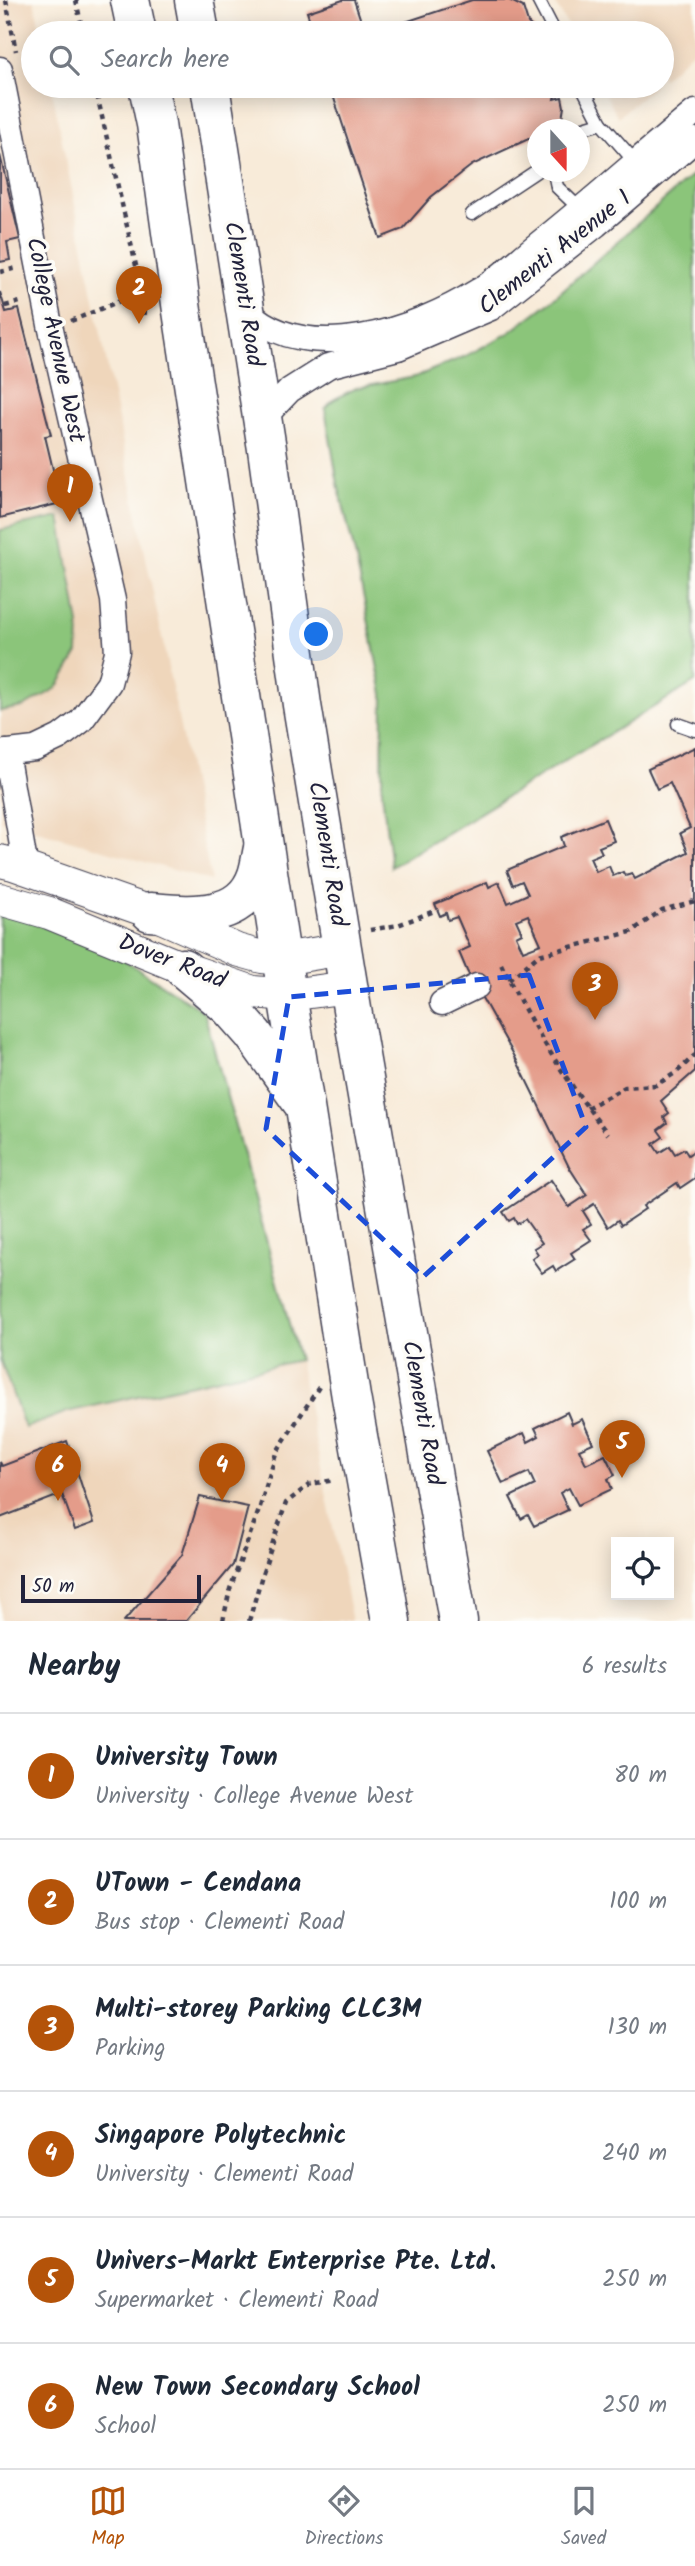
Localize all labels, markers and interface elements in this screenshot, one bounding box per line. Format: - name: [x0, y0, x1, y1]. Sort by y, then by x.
- search box: [21, 21, 674, 98]
- text: Search here: [101, 39, 229, 81]
- icon: search: [45, 41, 83, 79]
- north arrow: [527, 119, 590, 182]
- street label: Clementi Avenue 1: [470, 180, 640, 326]
- street label: Clementi Road: [212, 219, 274, 370]
- street label: College Avenue West: [14, 234, 96, 447]
- pin: 2: [116, 266, 162, 324]
- pin: 1: [47, 464, 93, 522]
- your location: [299, 617, 333, 651]
- street label: Clementi Road: [296, 779, 358, 930]
- street label: Dover Road: [112, 924, 233, 1001]
- pin: 3: [572, 962, 618, 1020]
- street label: Clementi Road: [390, 1337, 454, 1490]
- pin: 5: [599, 1420, 645, 1478]
- pin: 6: [35, 1443, 81, 1501]
- pin: 4: [199, 1443, 245, 1501]
- map controls: [611, 1537, 674, 1600]
- button: locate: [611, 1537, 674, 1600]
- scale bar: [21, 1572, 201, 1604]
- text: 50 m: [32, 1572, 74, 1602]
- text: Nearby: [28, 1643, 120, 1691]
- text: 6 results: [582, 1649, 667, 1685]
- text: University Town: [95, 1737, 278, 1779]
- text: 1: [48, 1758, 54, 1794]
- text: 80 m: [614, 1758, 667, 1794]
- text: University · College Avenue West: [95, 1779, 413, 1815]
- text: UTown - Cendana: [95, 1863, 301, 1905]
- text: 2: [44, 1884, 58, 1920]
- text: 100 m: [609, 1884, 667, 1920]
- text: Bus stop · Clementi Road: [95, 1905, 344, 1941]
- text: Multi-storey Parking CLC3M: [95, 1989, 421, 2031]
- text: 3: [45, 2010, 57, 2046]
- text: 130 m: [608, 2010, 667, 2046]
- text: Parking: [95, 2031, 165, 2067]
- text: Singapore Polytechnic: [95, 2115, 346, 2157]
- text: 4: [45, 2136, 57, 2172]
- text: 240 m: [602, 2136, 667, 2172]
- text: University · Clementi Road: [95, 2157, 353, 2193]
- text: Univers-Markt Enterprise Pte. Ltd.: [95, 2241, 496, 2283]
- text: 5: [45, 2262, 57, 2298]
- text: 250 m: [602, 2262, 667, 2298]
- text: Supermarket · Clementi Road: [95, 2283, 378, 2319]
- text: New Town Secondary School: [95, 2367, 420, 2409]
- text: 6: [45, 2388, 57, 2424]
- text: 250 m: [602, 2388, 667, 2424]
- text: School: [95, 2409, 156, 2445]
- tab: Map: [89, 2482, 127, 2554]
- tab: Directions: [305, 2482, 383, 2554]
- tab: Saved: [561, 2482, 606, 2554]

